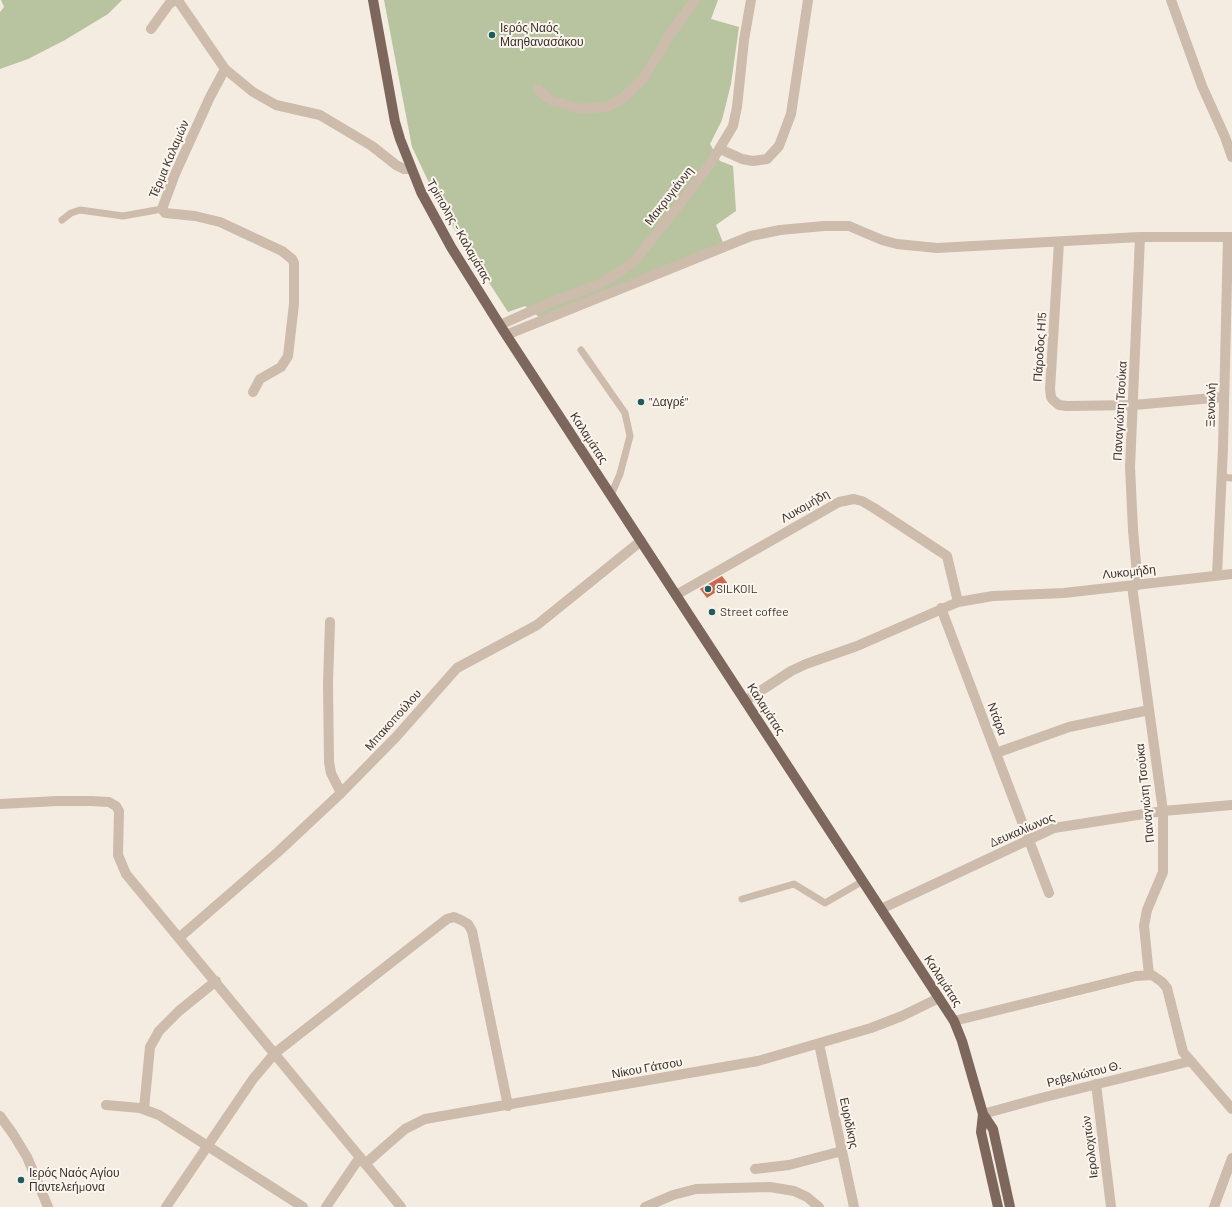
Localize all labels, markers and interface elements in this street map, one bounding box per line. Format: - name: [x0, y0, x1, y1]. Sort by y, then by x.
- place label: Ιερός Ναός Μαηθανασάκου: [500, 21, 584, 49]
- marker: Ιερός Ναός Μαηθανασάκου: [487, 30, 497, 40]
- street label: Τέρμα Καλαμών: [146, 118, 192, 200]
- street label: Μακρυγιάννη: [642, 164, 696, 228]
- street label: Τρίπολης - Καλαμάτας: [423, 177, 495, 285]
- street label: Πάροδος Η15: [1030, 312, 1050, 382]
- street label: Παναγιώτη Τσούκα: [1110, 361, 1130, 461]
- street label: Ξενοκλή: [1203, 383, 1219, 427]
- place label: "Δαγρέ": [649, 395, 688, 409]
- marker: "Δαγρέ": [636, 397, 646, 407]
- street label: Καλαμάτας: [567, 410, 611, 466]
- street label: Λυκομήδη: [778, 486, 832, 526]
- street label: Λυκομήδη: [1102, 562, 1156, 582]
- place label: SILKOIL: [716, 582, 758, 596]
- marker: SILKOIL: [703, 584, 713, 594]
- place label: Street coffee: [720, 605, 789, 619]
- marker: Street coffee: [707, 607, 717, 617]
- street label: Καλαμάτας: [744, 681, 788, 737]
- street label: Μπακοπούλου: [362, 686, 424, 754]
- street label: Ντάρα: [984, 701, 1010, 737]
- street label: Παναγιώτη Τσούκα: [1133, 743, 1157, 843]
- street label: Δευκαλίωνος: [987, 810, 1057, 850]
- street label: Καλαμάτας: [921, 953, 965, 1009]
- street label: Νίκου Γάτσου: [611, 1055, 683, 1081]
- street label: Ρεβελιώτου Θ.: [1045, 1058, 1123, 1090]
- street label: Ευριδίκης: [837, 1096, 861, 1150]
- street label: Ιερολοχιτών: [1079, 1115, 1101, 1179]
- place label: Ιερός Ναός Αγίου Παντελεήμονα: [29, 1166, 120, 1194]
- marker: Ιερός Ναός Αγίου Παντελεήμονα: [16, 1175, 26, 1185]

